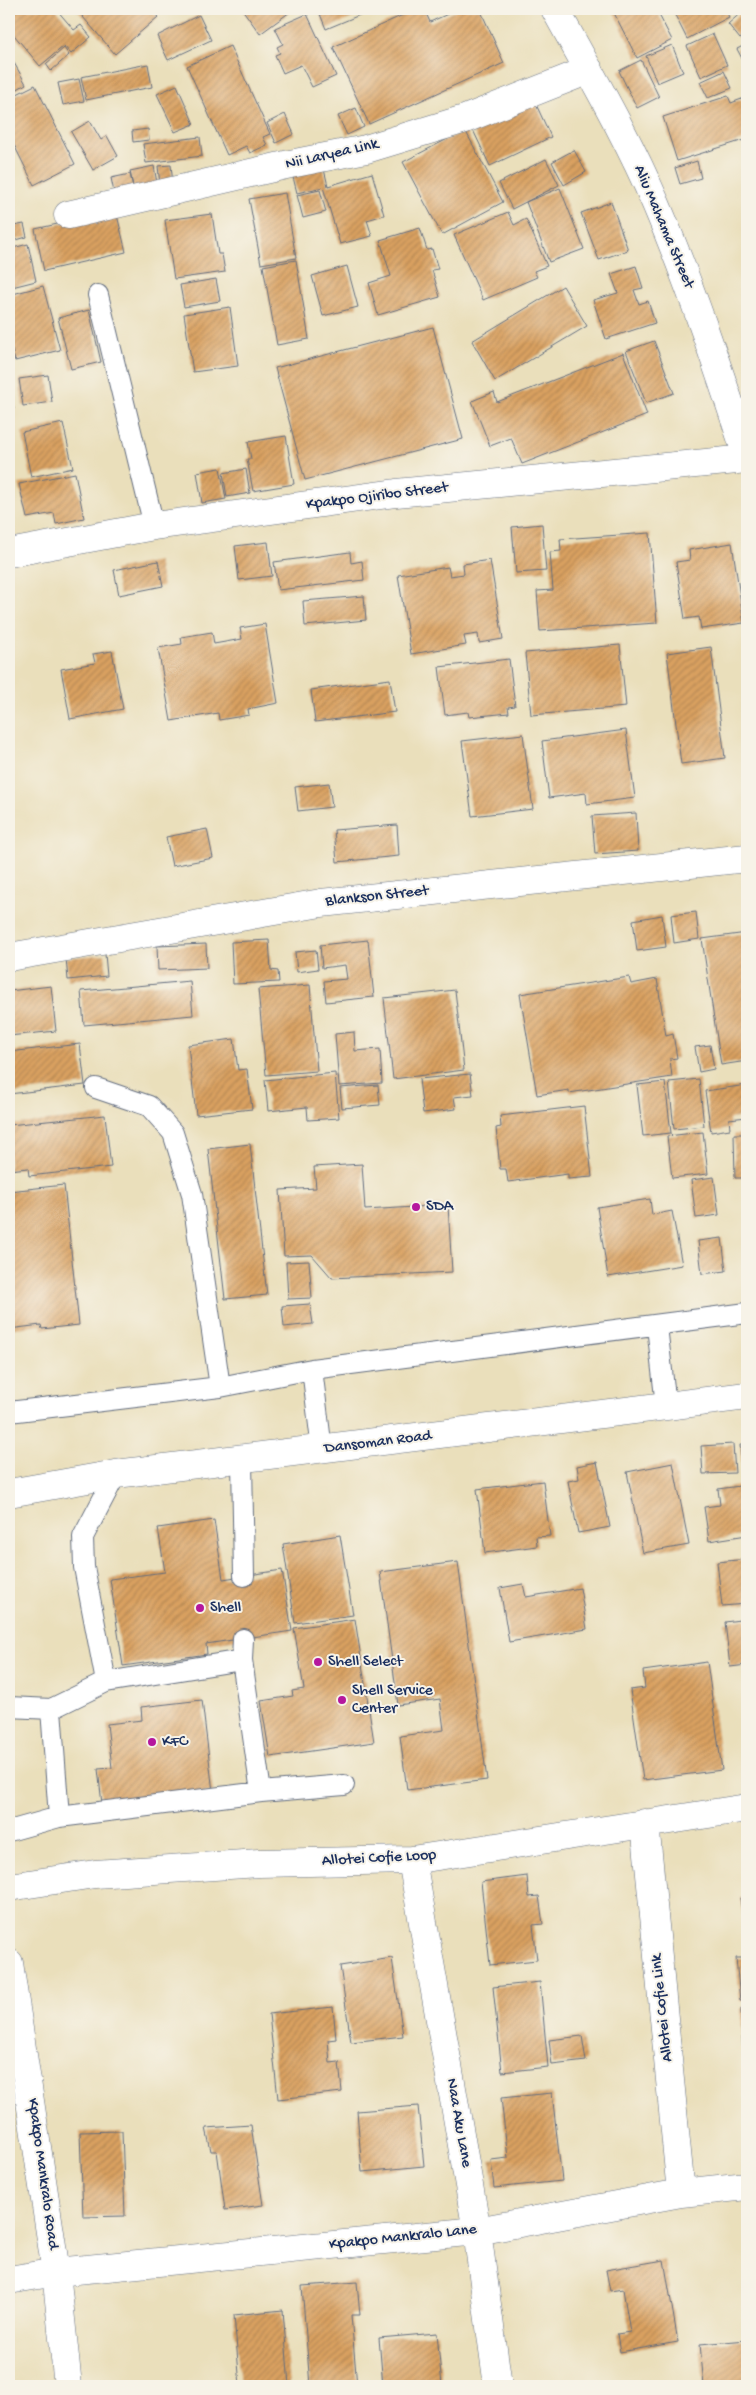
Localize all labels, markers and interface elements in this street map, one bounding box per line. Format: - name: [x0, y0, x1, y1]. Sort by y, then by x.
- street label: Nii Laryea Link: [284, 135, 382, 175]
- street label: Aliu Mahama Street: [628, 163, 698, 293]
- street label: Kpakpo Ojiribo Street: [305, 479, 450, 515]
- street label: Blankson Street: [324, 882, 431, 912]
- place label: SDA: [426, 1198, 455, 1217]
- marker: SDA: [410, 1201, 422, 1213]
- street label: Dansoman Road: [322, 1427, 434, 1459]
- place label: Shell: [210, 1599, 241, 1618]
- marker: Shell: [194, 1602, 206, 1614]
- place label: Shell Select: [328, 1653, 404, 1672]
- marker: Shell Select: [312, 1656, 324, 1668]
- place label: Shell Service Center: [352, 1682, 433, 1719]
- marker: Shell Service Center: [336, 1694, 348, 1706]
- place label: KFC: [162, 1733, 189, 1752]
- marker: KFC: [146, 1736, 158, 1748]
- street label: Allotei Cofie Loop: [321, 1847, 437, 1871]
- street label: Allotei Cofie Link: [648, 1951, 678, 2063]
- street label: Naa Aku Lane: [441, 2077, 475, 2170]
- street label: Kpakpo Mankralo Road: [22, 2097, 62, 2252]
- street label: Kpakpo Mankralo Lane: [328, 2221, 478, 2255]

